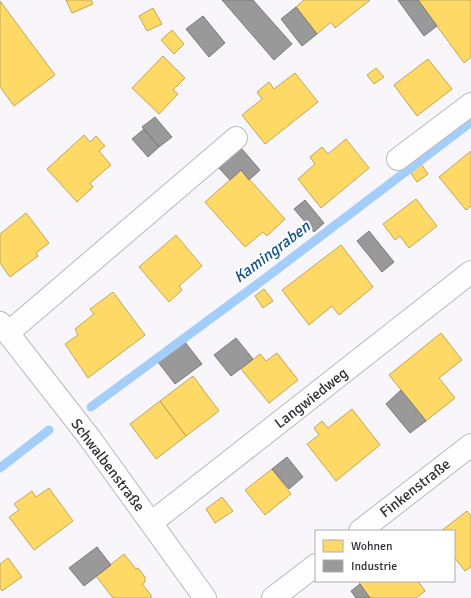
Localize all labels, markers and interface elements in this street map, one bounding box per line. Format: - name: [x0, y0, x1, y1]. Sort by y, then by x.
- water label: Kamingraben: [230, 216, 315, 287]
- street label: Langwiedweg: [271, 364, 351, 432]
- street label: Schwalbenstraße: [67, 415, 149, 515]
- street label: Finkenstraße: [376, 455, 454, 521]
- legend: [315, 530, 455, 582]
- text: Wohnen: [351, 539, 393, 554]
- text: Industrie: [351, 559, 397, 574]

